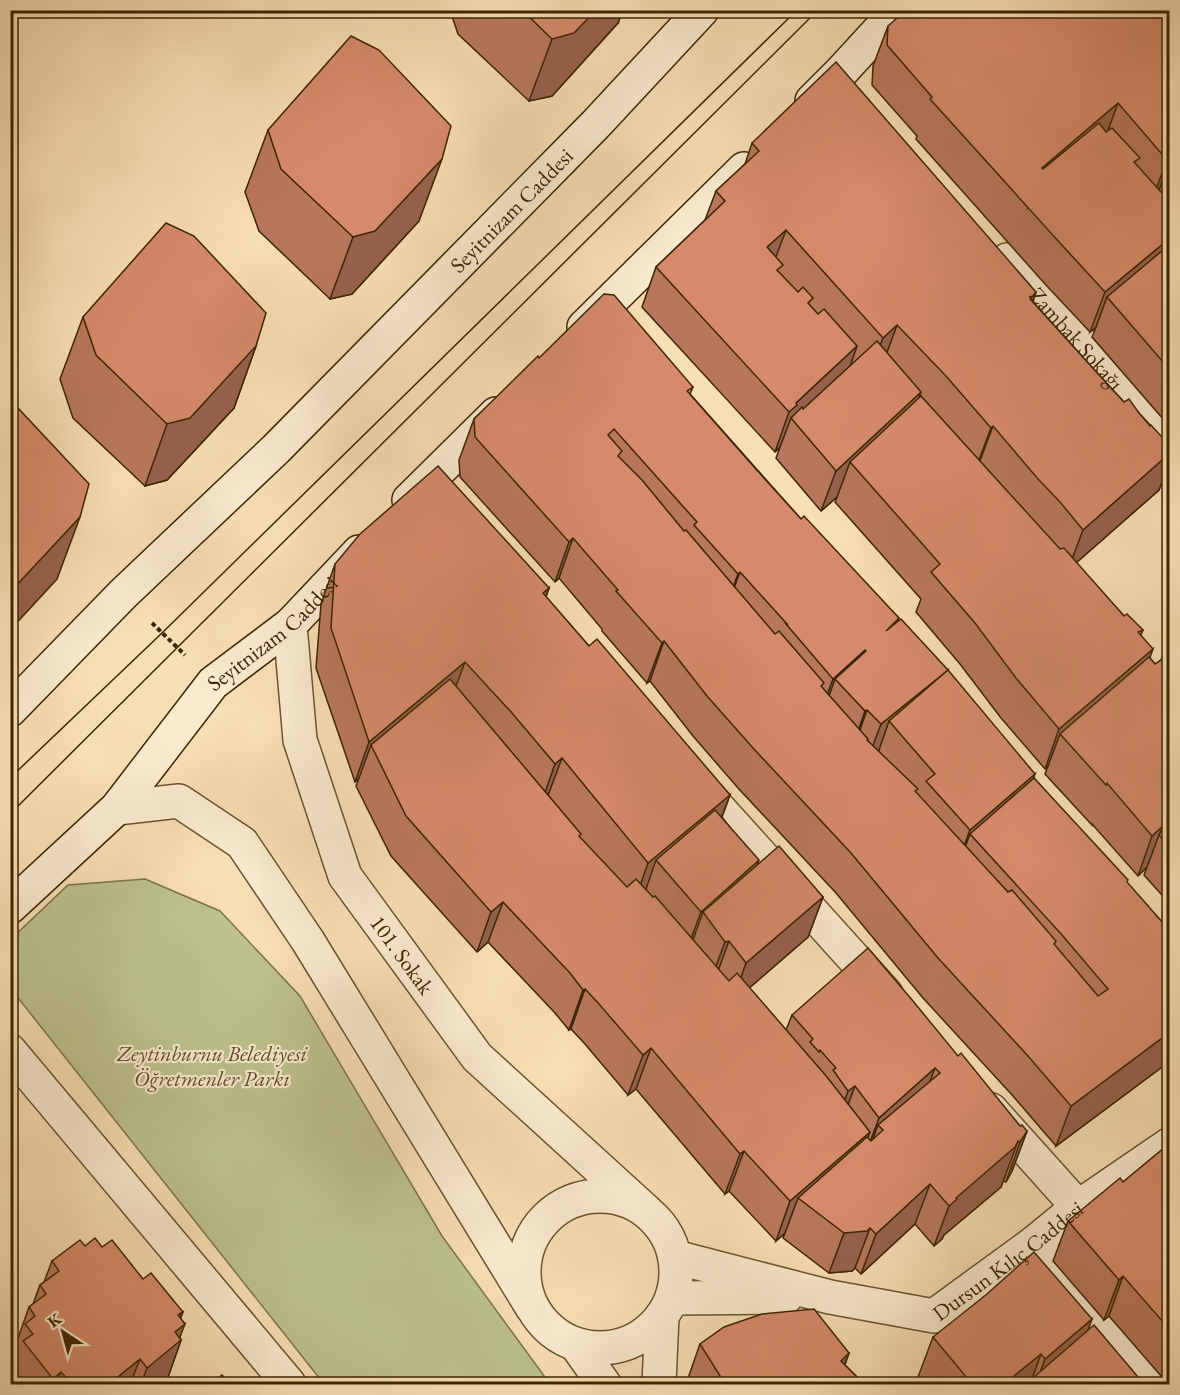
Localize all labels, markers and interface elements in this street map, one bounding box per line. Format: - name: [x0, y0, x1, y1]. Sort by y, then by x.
- street label: Seyitnizam Caddesi: [443, 141, 579, 279]
- street label: Zambak Sokağı: [1023, 281, 1130, 396]
- street label: Seyitnizam Caddesi: [201, 569, 344, 697]
- street label: 101. Sokak: [364, 909, 441, 1001]
- park label: Zeytinburnu Belediyesi Öğretmenler Parkı: [116, 1039, 308, 1093]
- street label: Dursun Kılıç Caddesi: [926, 1193, 1089, 1327]
- north arrow: [33, 1302, 93, 1362]
- text: K: [43, 1308, 66, 1332]

